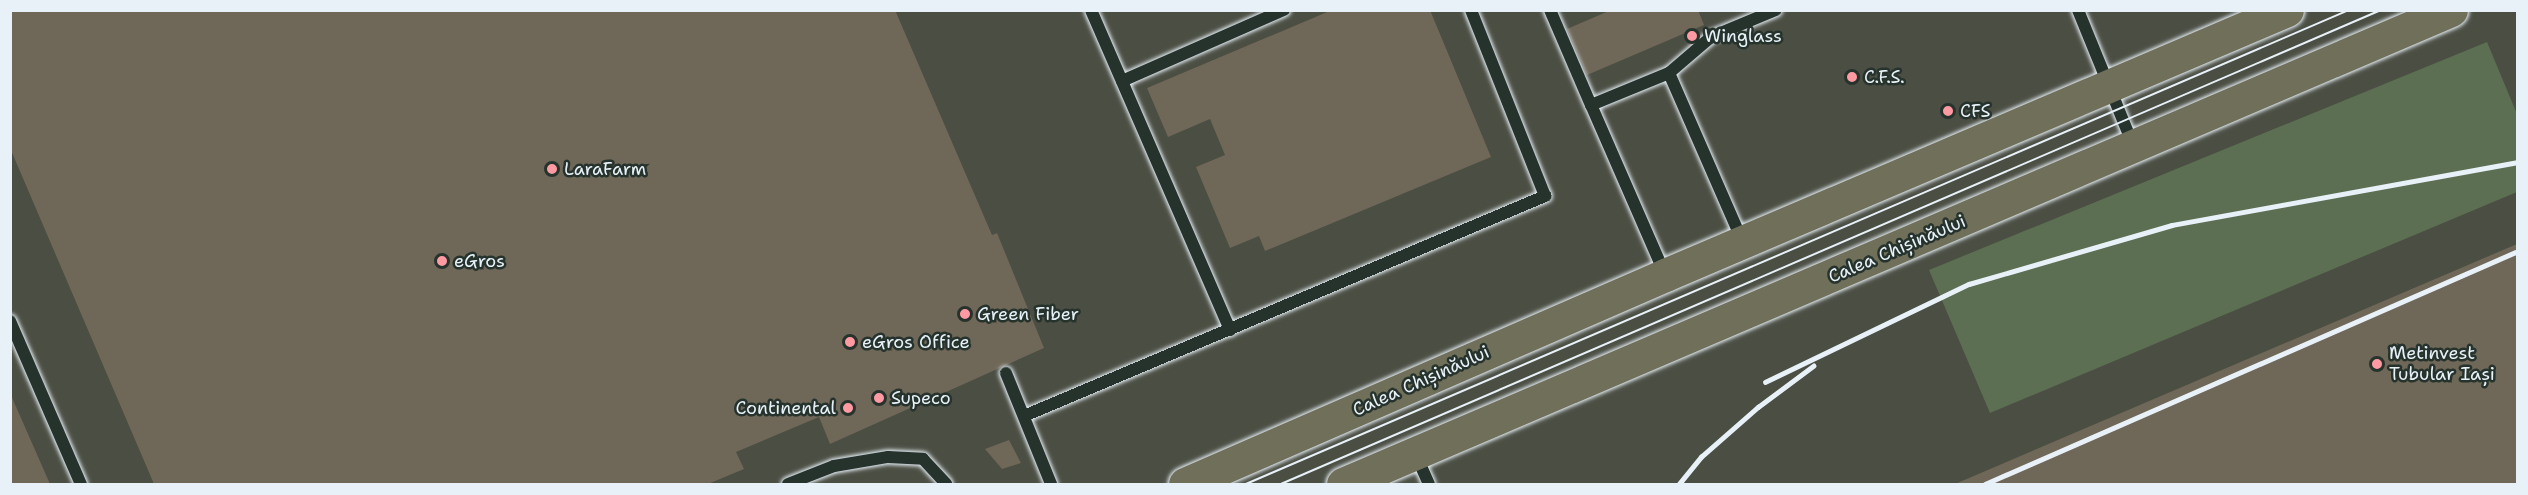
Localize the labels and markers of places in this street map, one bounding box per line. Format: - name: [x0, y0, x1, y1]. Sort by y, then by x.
- place label: Winglass: [1704, 25, 1782, 47]
- marker: Winglass: [1685, 29, 1699, 43]
- place label: C.F.S.: [1864, 66, 1905, 88]
- marker: C.F.S.: [1845, 70, 1859, 84]
- place label: CFS: [1960, 100, 1990, 122]
- marker: CFS: [1941, 104, 1955, 118]
- place label: LaraFarm: [564, 158, 646, 180]
- marker: LaraFarm: [545, 162, 559, 176]
- place label: eGros: [454, 250, 505, 272]
- marker: eGros: [435, 254, 449, 268]
- place label: Green Fiber: [977, 303, 1079, 325]
- marker: Green Fiber: [958, 307, 972, 321]
- place label: eGros Office: [862, 331, 970, 353]
- marker: eGros Office: [843, 335, 857, 349]
- place label: Metinvest Tubular Iași: [2389, 343, 2495, 386]
- marker: Metinvest Tubular Iași: [2370, 357, 2384, 371]
- place label: Supeco: [891, 387, 951, 409]
- marker: Supeco: [872, 391, 886, 405]
- place label: Continental: [736, 397, 836, 419]
- marker: Continental: [841, 401, 855, 415]

